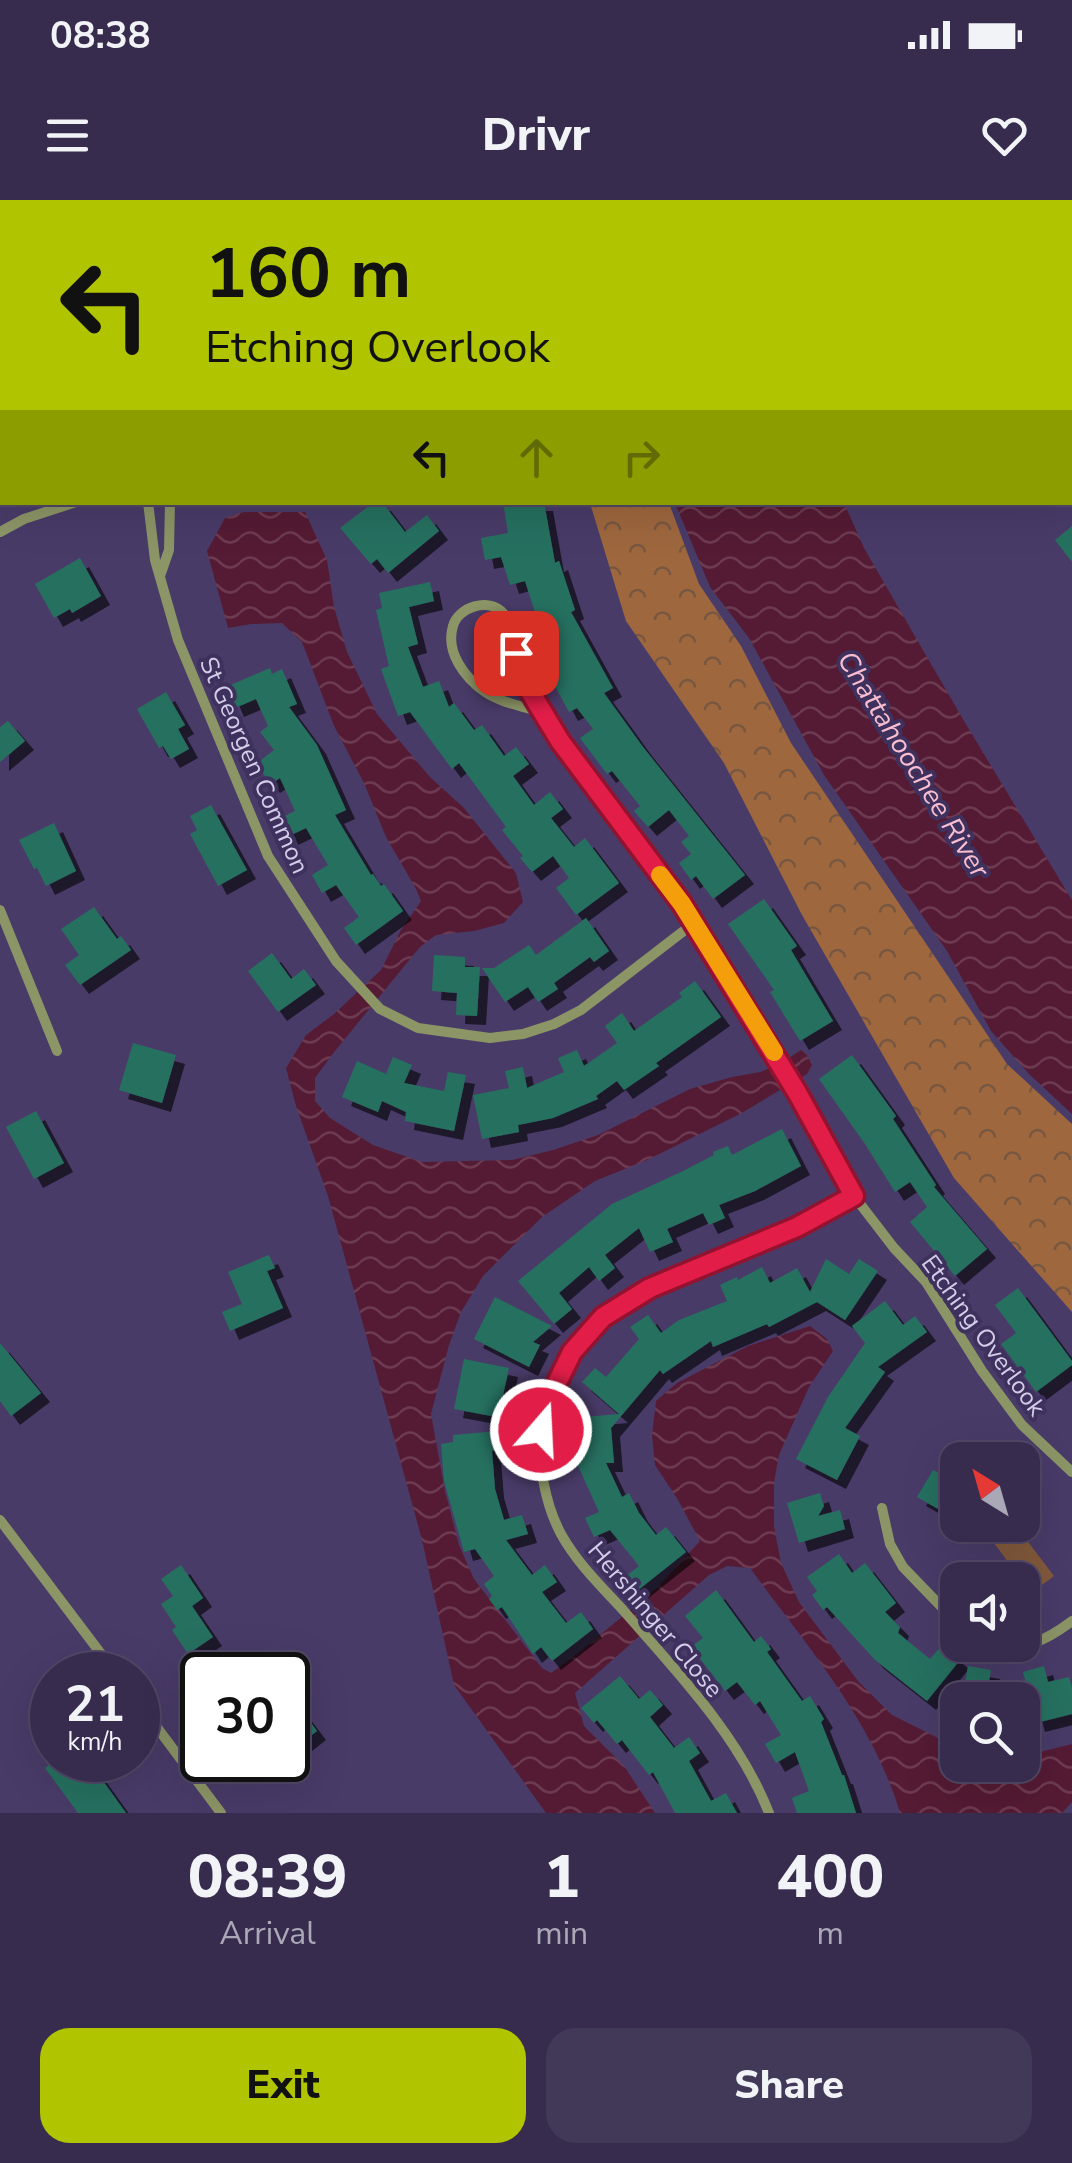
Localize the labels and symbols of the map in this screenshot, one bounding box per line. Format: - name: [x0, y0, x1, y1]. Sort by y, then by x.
- pin: [474, 611, 559, 696]
- water label: Chattahoochee River: [828, 644, 999, 886]
- street label: St Georgen Common: [191, 652, 317, 879]
- street label: Etching Overlook: [913, 1248, 1054, 1423]
- position arrow: [489, 1378, 593, 1482]
- north arrow: [940, 1442, 1040, 1542]
- street label: Hershinger Close: [580, 1534, 731, 1705]
- speed limit sign: 30: [180, 1652, 310, 1782]

